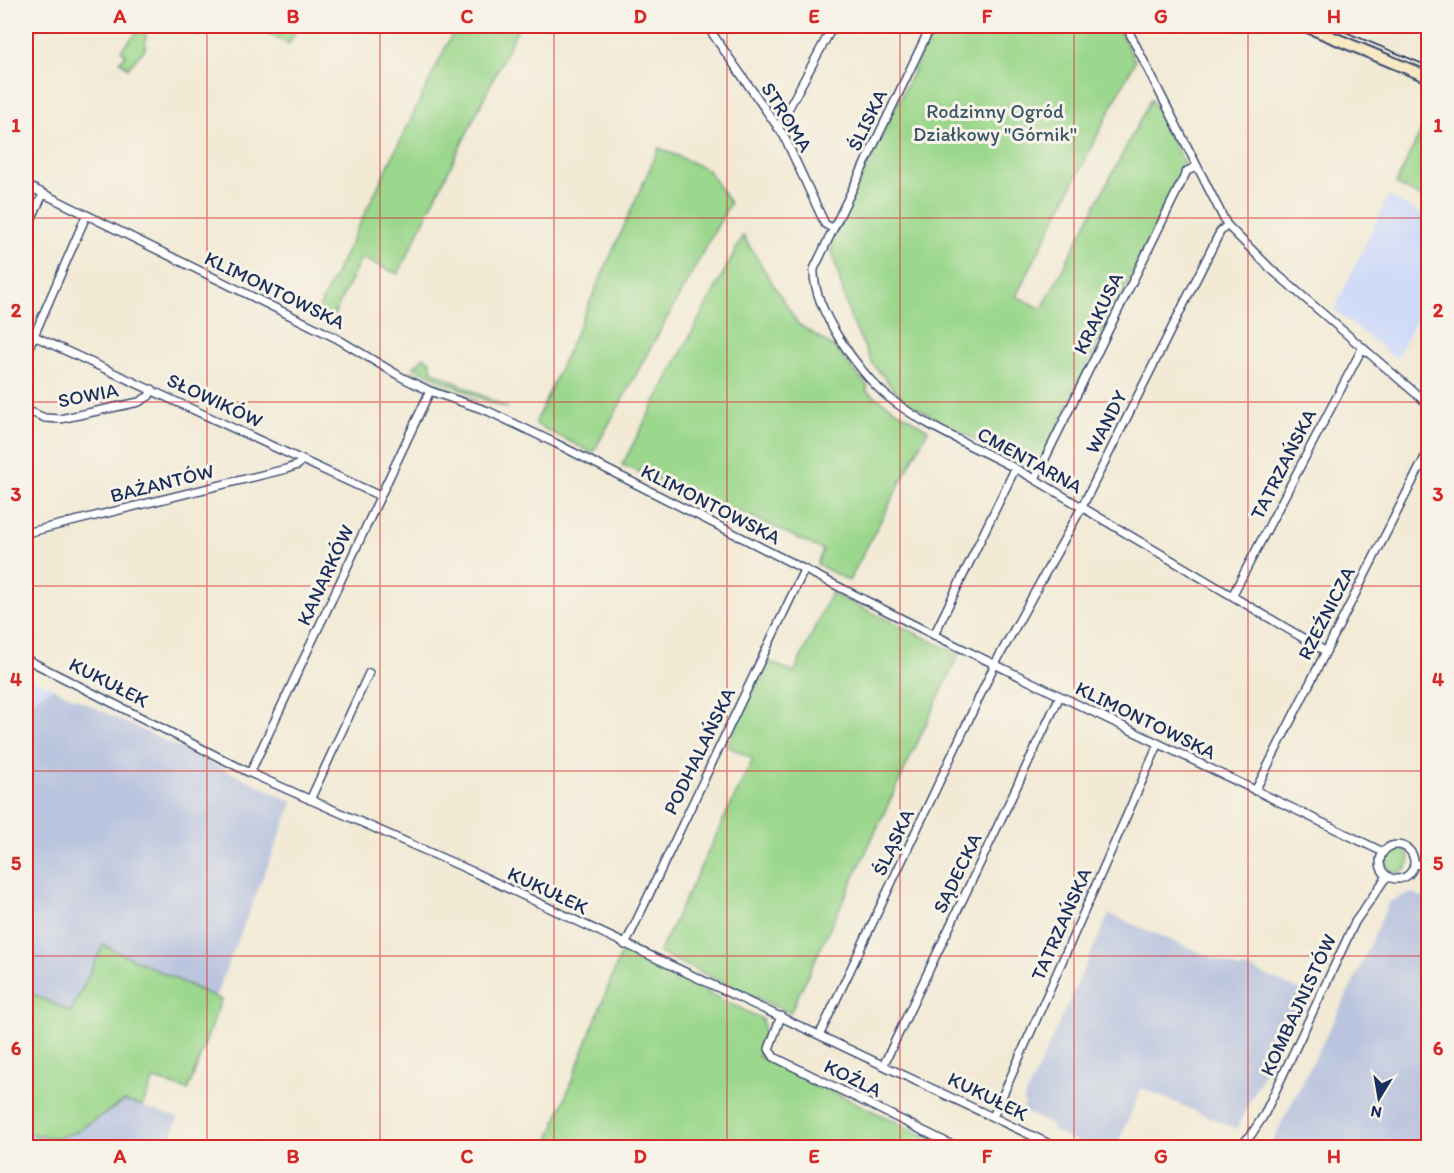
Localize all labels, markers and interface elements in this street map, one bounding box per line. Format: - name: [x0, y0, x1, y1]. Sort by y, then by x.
- text: A: [113, 4, 127, 28]
- text: B: [287, 4, 300, 28]
- text: C: [461, 4, 474, 28]
- text: D: [633, 4, 647, 28]
- text: E: [808, 4, 820, 28]
- text: F: [982, 4, 993, 28]
- text: G: [1154, 4, 1168, 28]
- text: H: [1327, 4, 1341, 28]
- street label: STROMA: [756, 78, 818, 157]
- street label: ŚLISKA: [842, 85, 892, 155]
- park label: Rodzinny Ogród Działkowy "Górnik": [913, 99, 1077, 146]
- text: 1: [11, 113, 21, 137]
- text: 1: [1433, 113, 1443, 137]
- street label: KLIMONTOWSKA: [201, 246, 349, 334]
- street label: KRAKUSA: [1068, 268, 1128, 358]
- text: 2: [11, 298, 22, 322]
- text: 2: [1433, 298, 1444, 322]
- street label: SŁOWIKÓW: [163, 367, 267, 433]
- street label: SOWIA: [56, 377, 120, 413]
- street label: WANDY: [1080, 386, 1132, 458]
- street label: TATRZAŃSKA: [1245, 404, 1321, 523]
- street label: CMENTARNA: [973, 421, 1087, 499]
- street label: BAŻANTÓW: [108, 459, 216, 507]
- street label: KLIMONTOWSKA: [637, 459, 785, 550]
- text: 3: [11, 482, 22, 506]
- text: 3: [1433, 482, 1444, 506]
- street label: KANARKÓW: [291, 521, 359, 629]
- street label: RZEŹNICZA: [1292, 562, 1360, 664]
- street label: KUKUŁEK: [65, 652, 153, 712]
- text: 4: [10, 667, 22, 691]
- text: 4: [1432, 667, 1444, 691]
- street label: KLIMONTOWSKA: [1072, 676, 1220, 764]
- street label: PODHALAŃSKA: [658, 683, 740, 818]
- street label: ŚLĄSKA: [867, 805, 919, 879]
- street label: SĄDECKA: [927, 829, 987, 917]
- text: 5: [11, 851, 22, 875]
- text: 5: [1433, 851, 1444, 875]
- street label: KUKUŁEK: [504, 861, 592, 919]
- street label: TATRZAŃSKA: [1025, 864, 1097, 984]
- street label: KOMBAJNISTÓW: [1255, 930, 1341, 1080]
- text: 6: [11, 1036, 22, 1060]
- text: 6: [1433, 1036, 1444, 1060]
- street label: KOŹLA: [820, 1054, 886, 1102]
- street label: KUKUŁEK: [944, 1066, 1032, 1126]
- north arrow: [1349, 1068, 1409, 1128]
- text: N: [1369, 1102, 1383, 1123]
- text: A: [113, 1144, 127, 1168]
- text: B: [287, 1144, 300, 1168]
- text: C: [461, 1144, 474, 1168]
- text: D: [633, 1144, 647, 1168]
- text: E: [808, 1144, 820, 1168]
- text: F: [982, 1144, 993, 1168]
- text: G: [1154, 1144, 1168, 1168]
- text: H: [1327, 1144, 1341, 1168]

